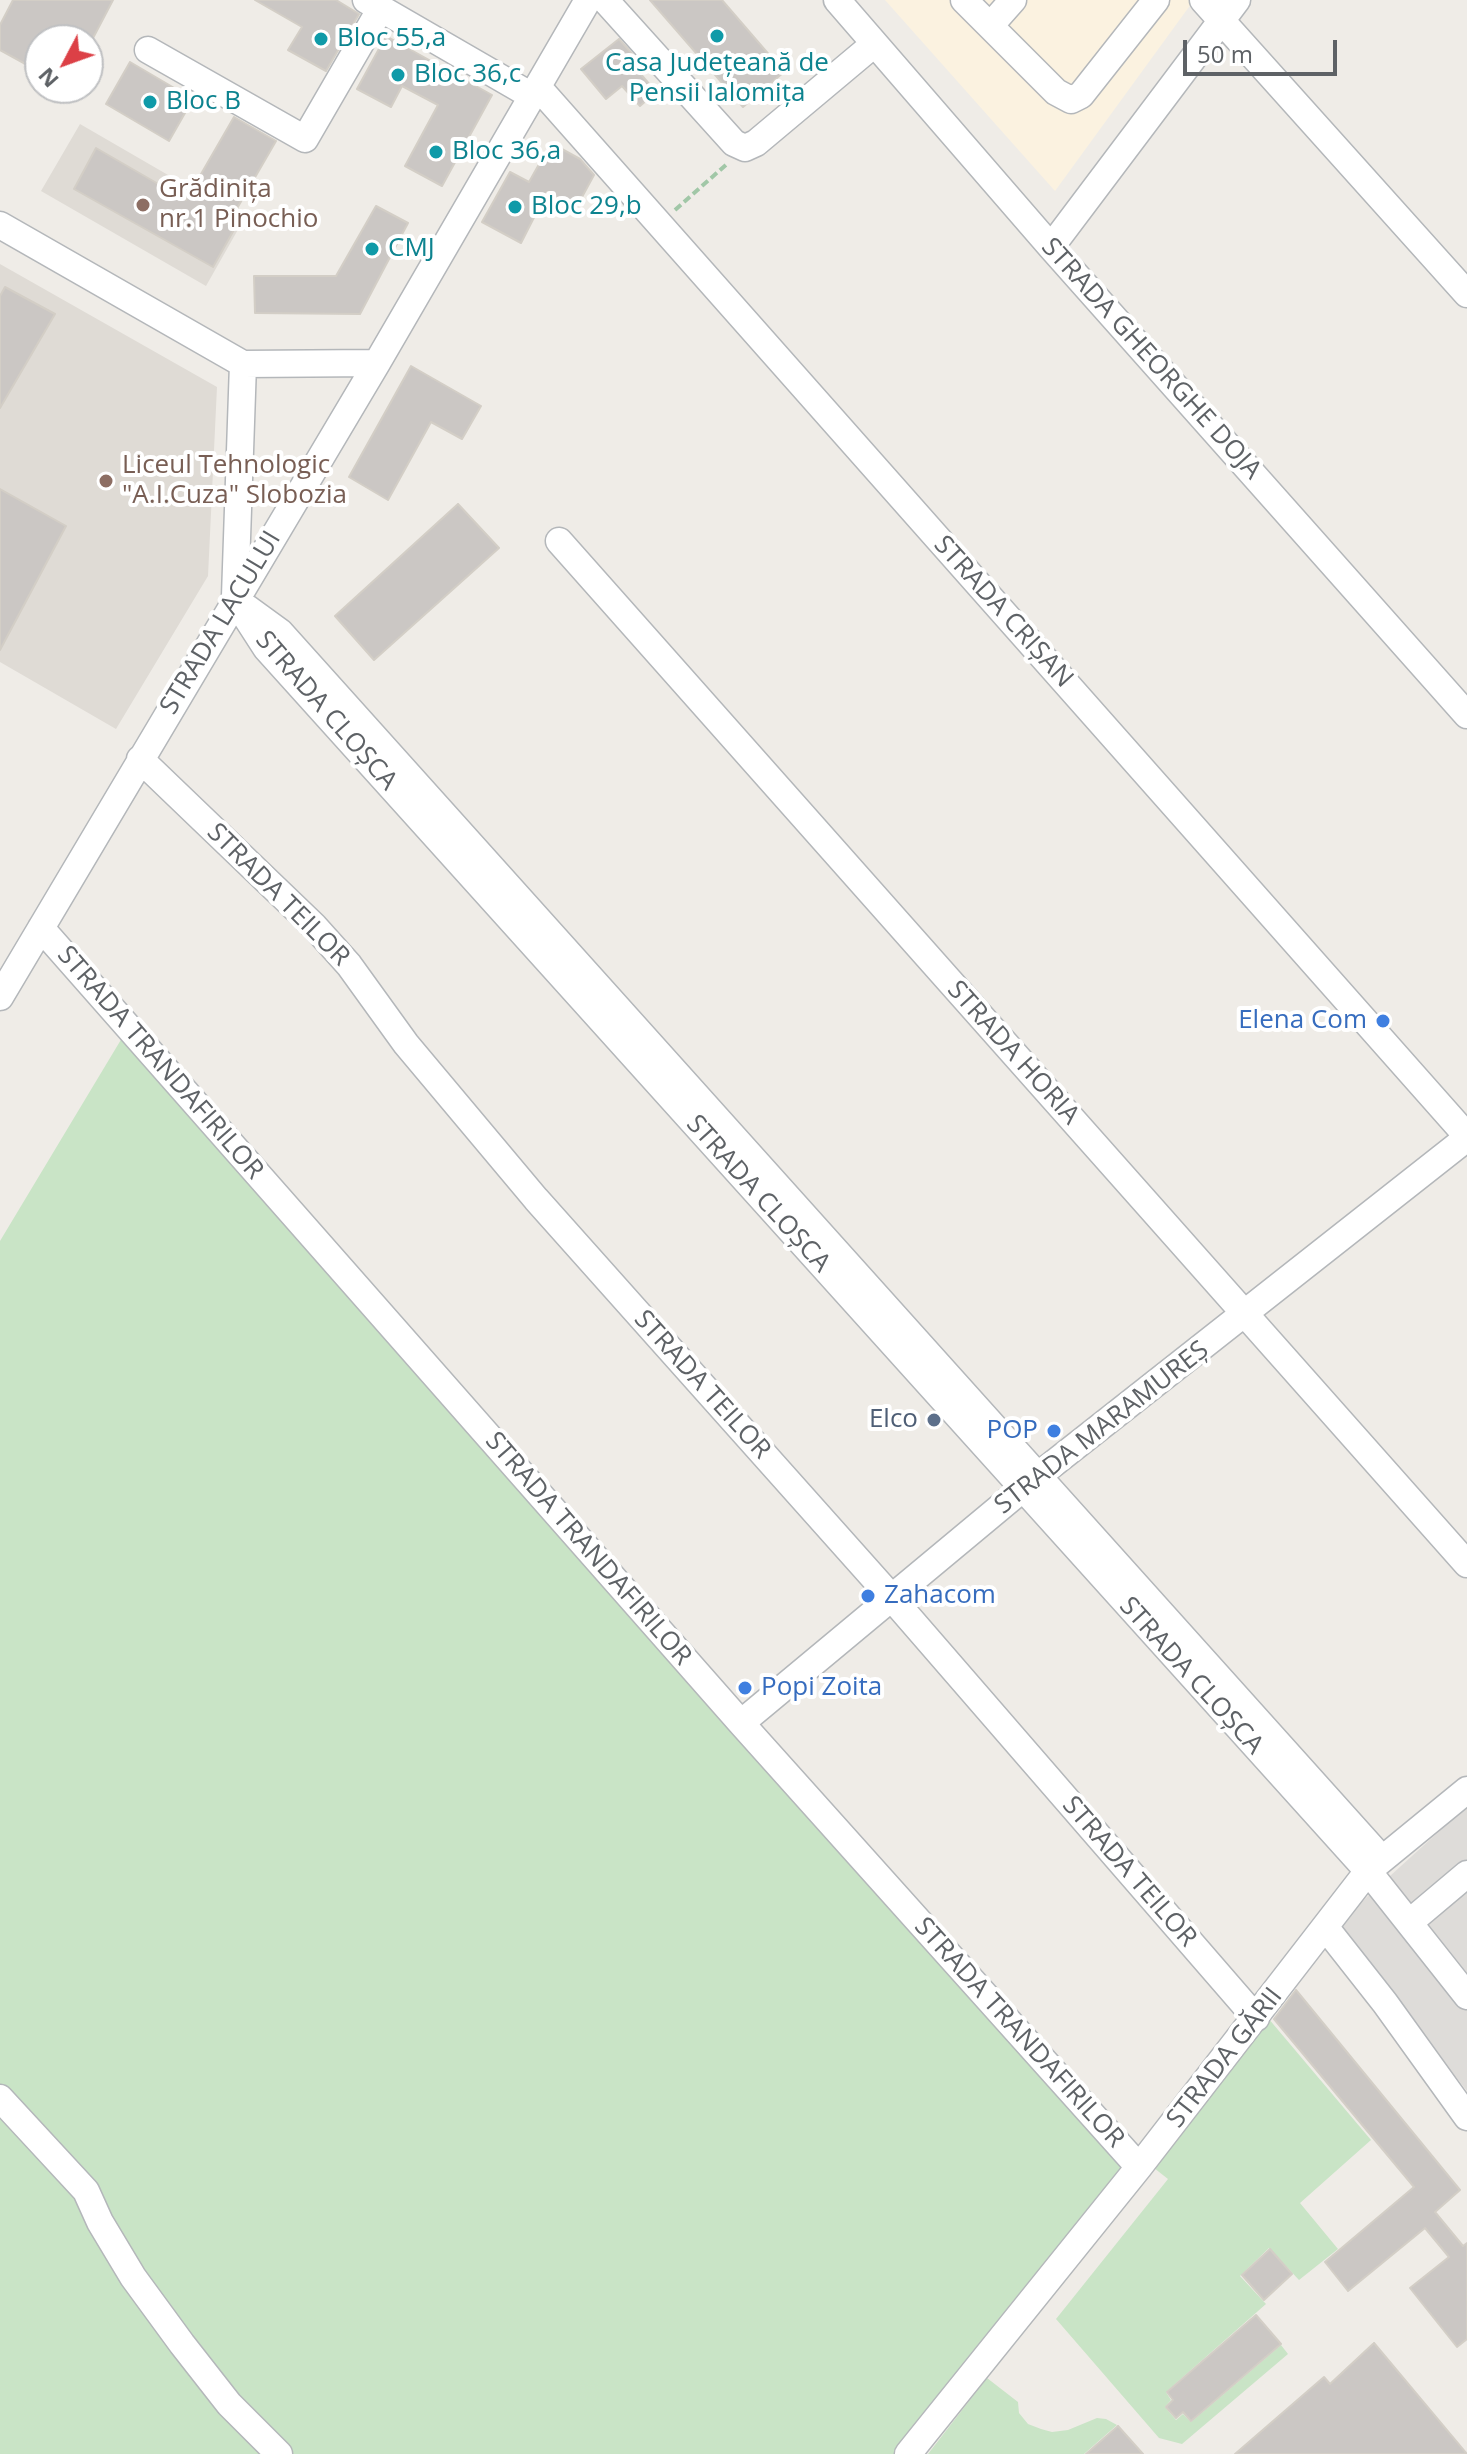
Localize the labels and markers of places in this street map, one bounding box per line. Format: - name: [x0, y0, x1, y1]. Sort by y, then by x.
- place label: Bloc 55,a: [337, 23, 446, 55]
- marker: Casa Județeană de Pensii Ialomița: [708, 27, 726, 45]
- marker: Bloc 55,a: [312, 30, 330, 48]
- place label: Casa Județeană de Pensii Ialomița: [605, 48, 829, 110]
- place label: Bloc 36,c: [414, 59, 521, 91]
- marker: Bloc 36,c: [389, 66, 407, 84]
- place label: Bloc B: [166, 86, 241, 118]
- marker: Bloc B: [141, 93, 159, 111]
- place label: Bloc 36,a: [452, 136, 561, 168]
- marker: Bloc 36,a: [427, 143, 445, 161]
- place label: Grădinița nr.1 Pinochio: [159, 174, 318, 236]
- place label: Bloc 29,b: [531, 191, 642, 223]
- marker: Grădinița nr.1 Pinochio: [134, 196, 152, 214]
- marker: Bloc 29,b: [506, 198, 524, 216]
- place label: CMJ: [388, 233, 435, 265]
- marker: CMJ: [363, 240, 381, 258]
- place label: Liceul Tehnologic "A.I.Cuza" Slobozia: [122, 450, 347, 512]
- marker: Liceul Tehnologic "A.I.Cuza" Slobozia: [97, 472, 115, 490]
- place label: Elena Com: [1238, 1005, 1367, 1037]
- marker: Elena Com: [1374, 1012, 1392, 1030]
- place label: Elco: [869, 1404, 918, 1436]
- marker: Elco: [925, 1411, 943, 1429]
- place label: POP: [986, 1415, 1038, 1447]
- marker: POP: [1045, 1422, 1063, 1440]
- place label: Zahacom: [884, 1580, 996, 1612]
- marker: Zahacom: [859, 1587, 877, 1605]
- place label: Popi Zoita: [761, 1672, 882, 1704]
- marker: Popi Zoita: [736, 1679, 754, 1697]

